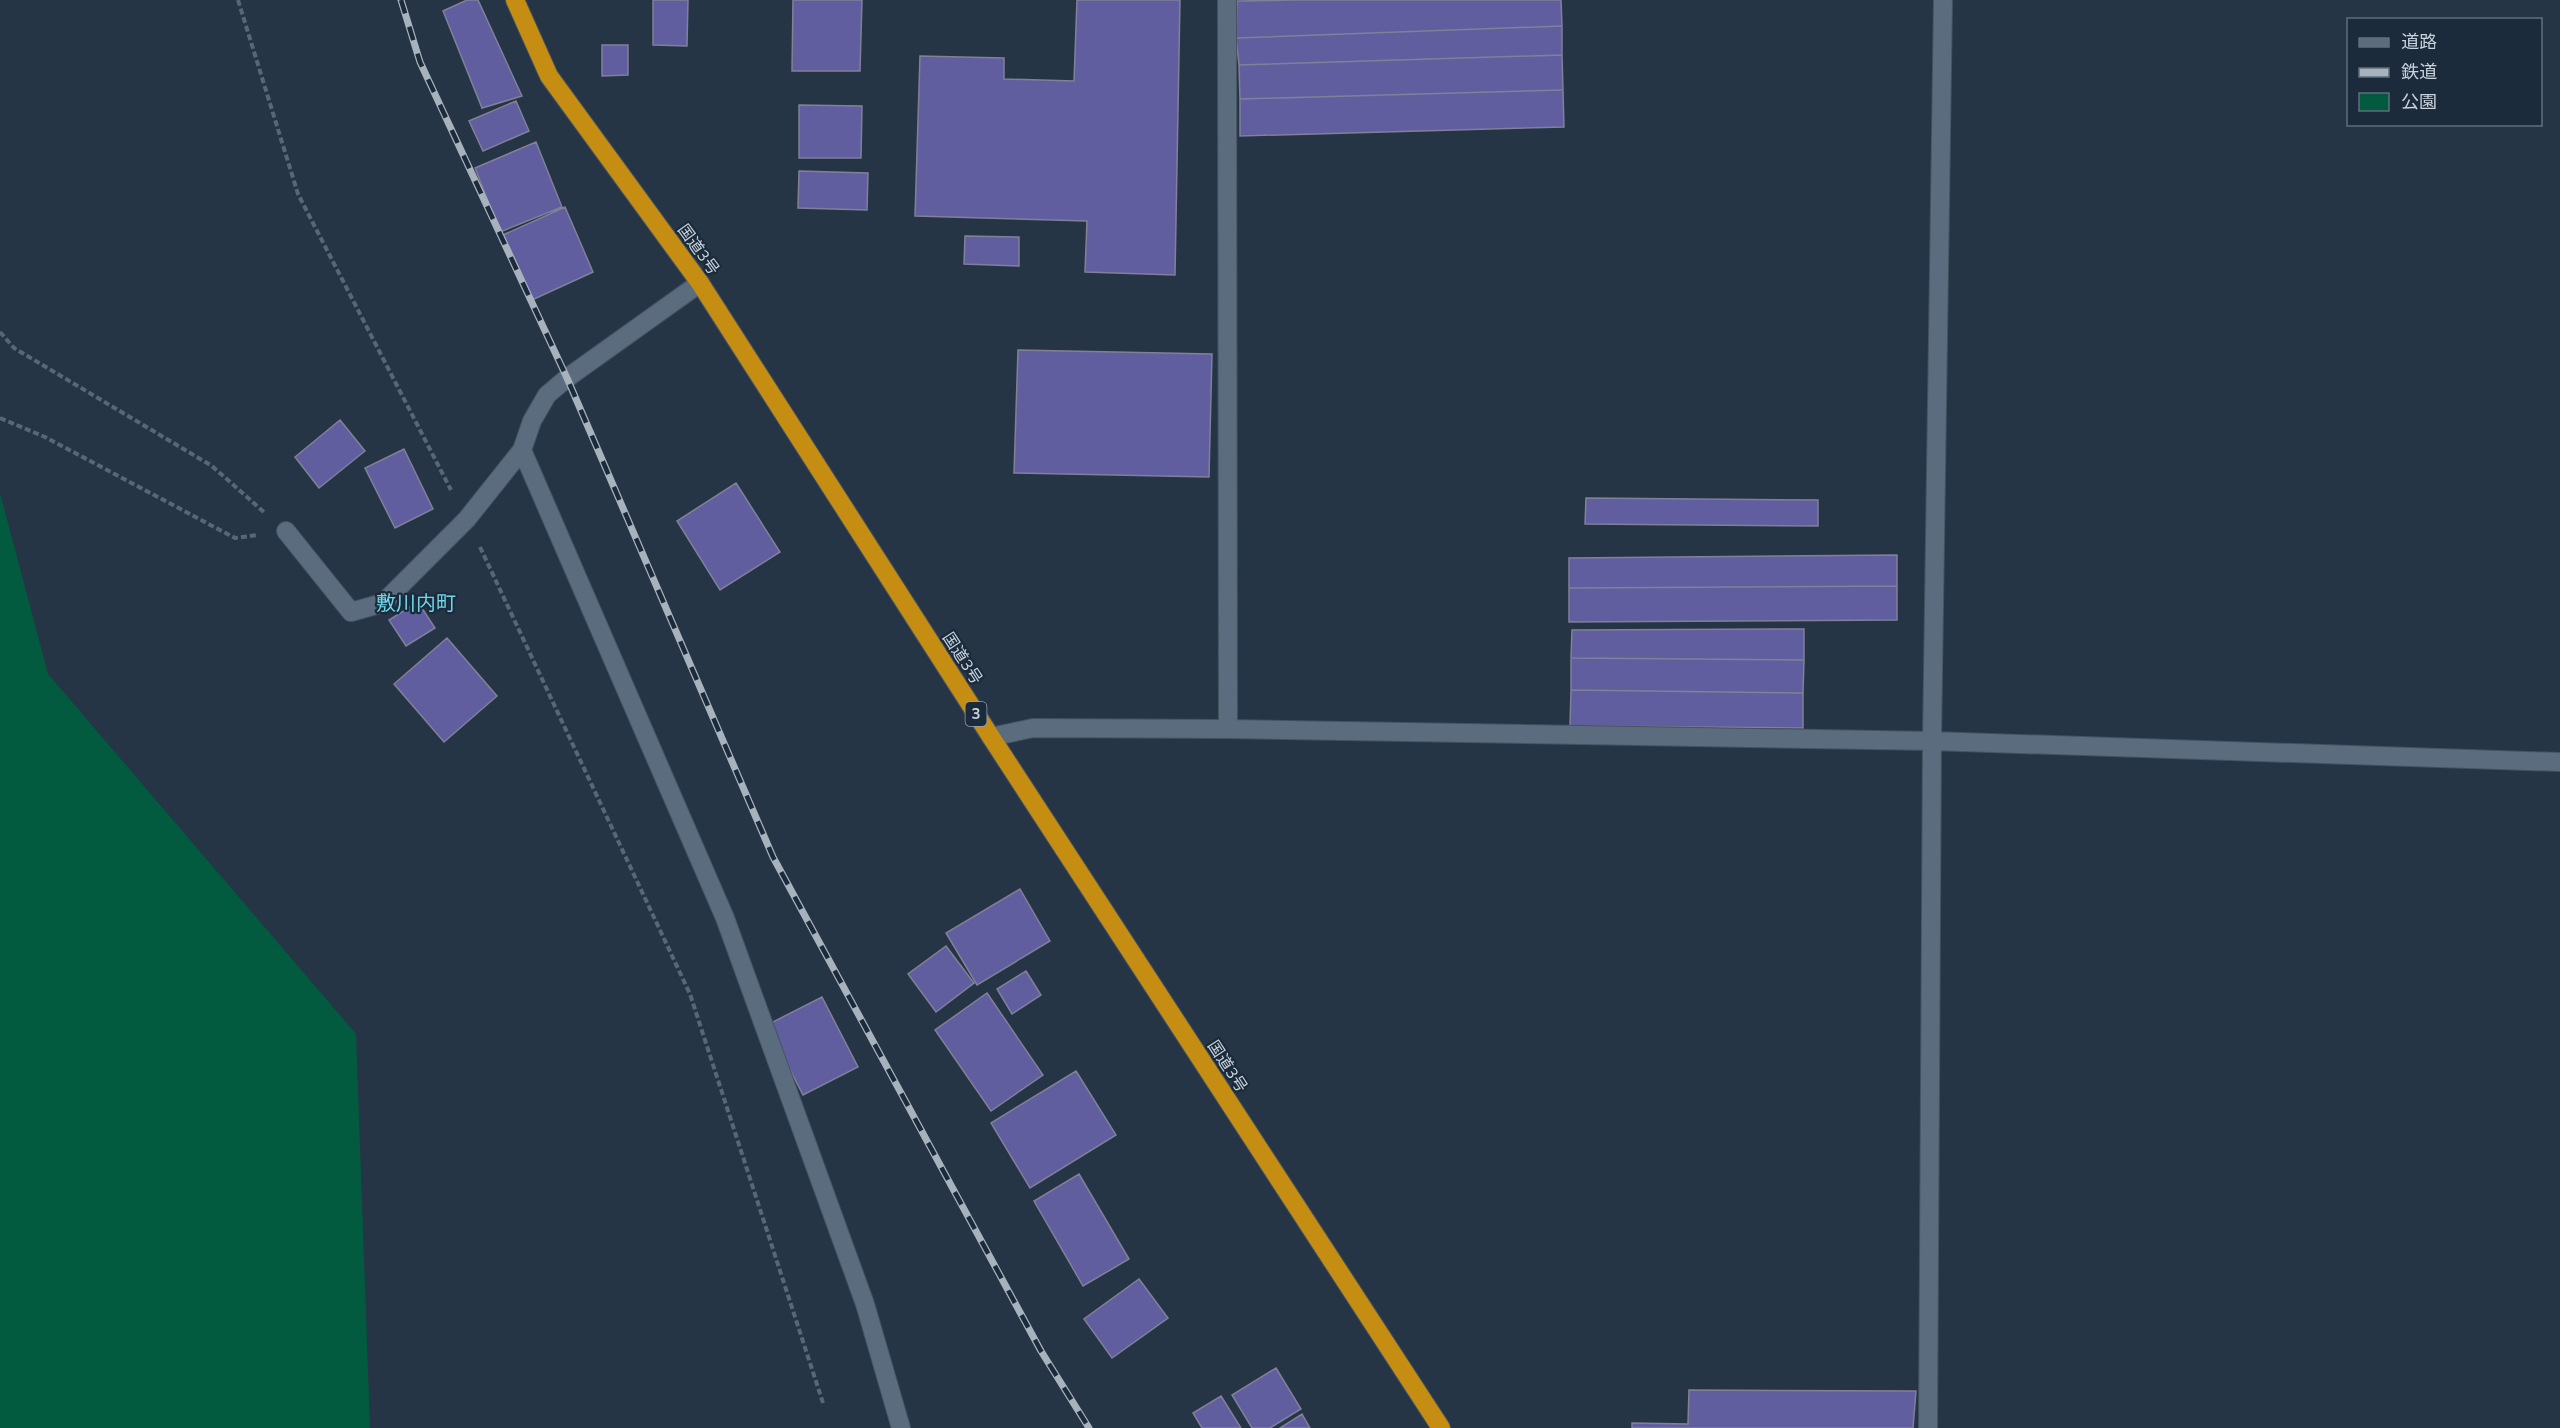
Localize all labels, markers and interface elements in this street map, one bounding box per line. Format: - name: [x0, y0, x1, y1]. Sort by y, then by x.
- legend: [2347, 18, 2542, 126]
- text: 道路: [2401, 30, 2437, 54]
- text: 鉄道: [2401, 60, 2437, 84]
- text: 公園: [2401, 90, 2437, 114]
- street label: 国道3号: [672, 220, 724, 279]
- district label: 敷川内町: [376, 590, 456, 617]
- street label: 国道3号: [937, 628, 987, 689]
- road number: 3: [966, 702, 986, 726]
- street label: 国道3号: [1202, 1036, 1252, 1097]

